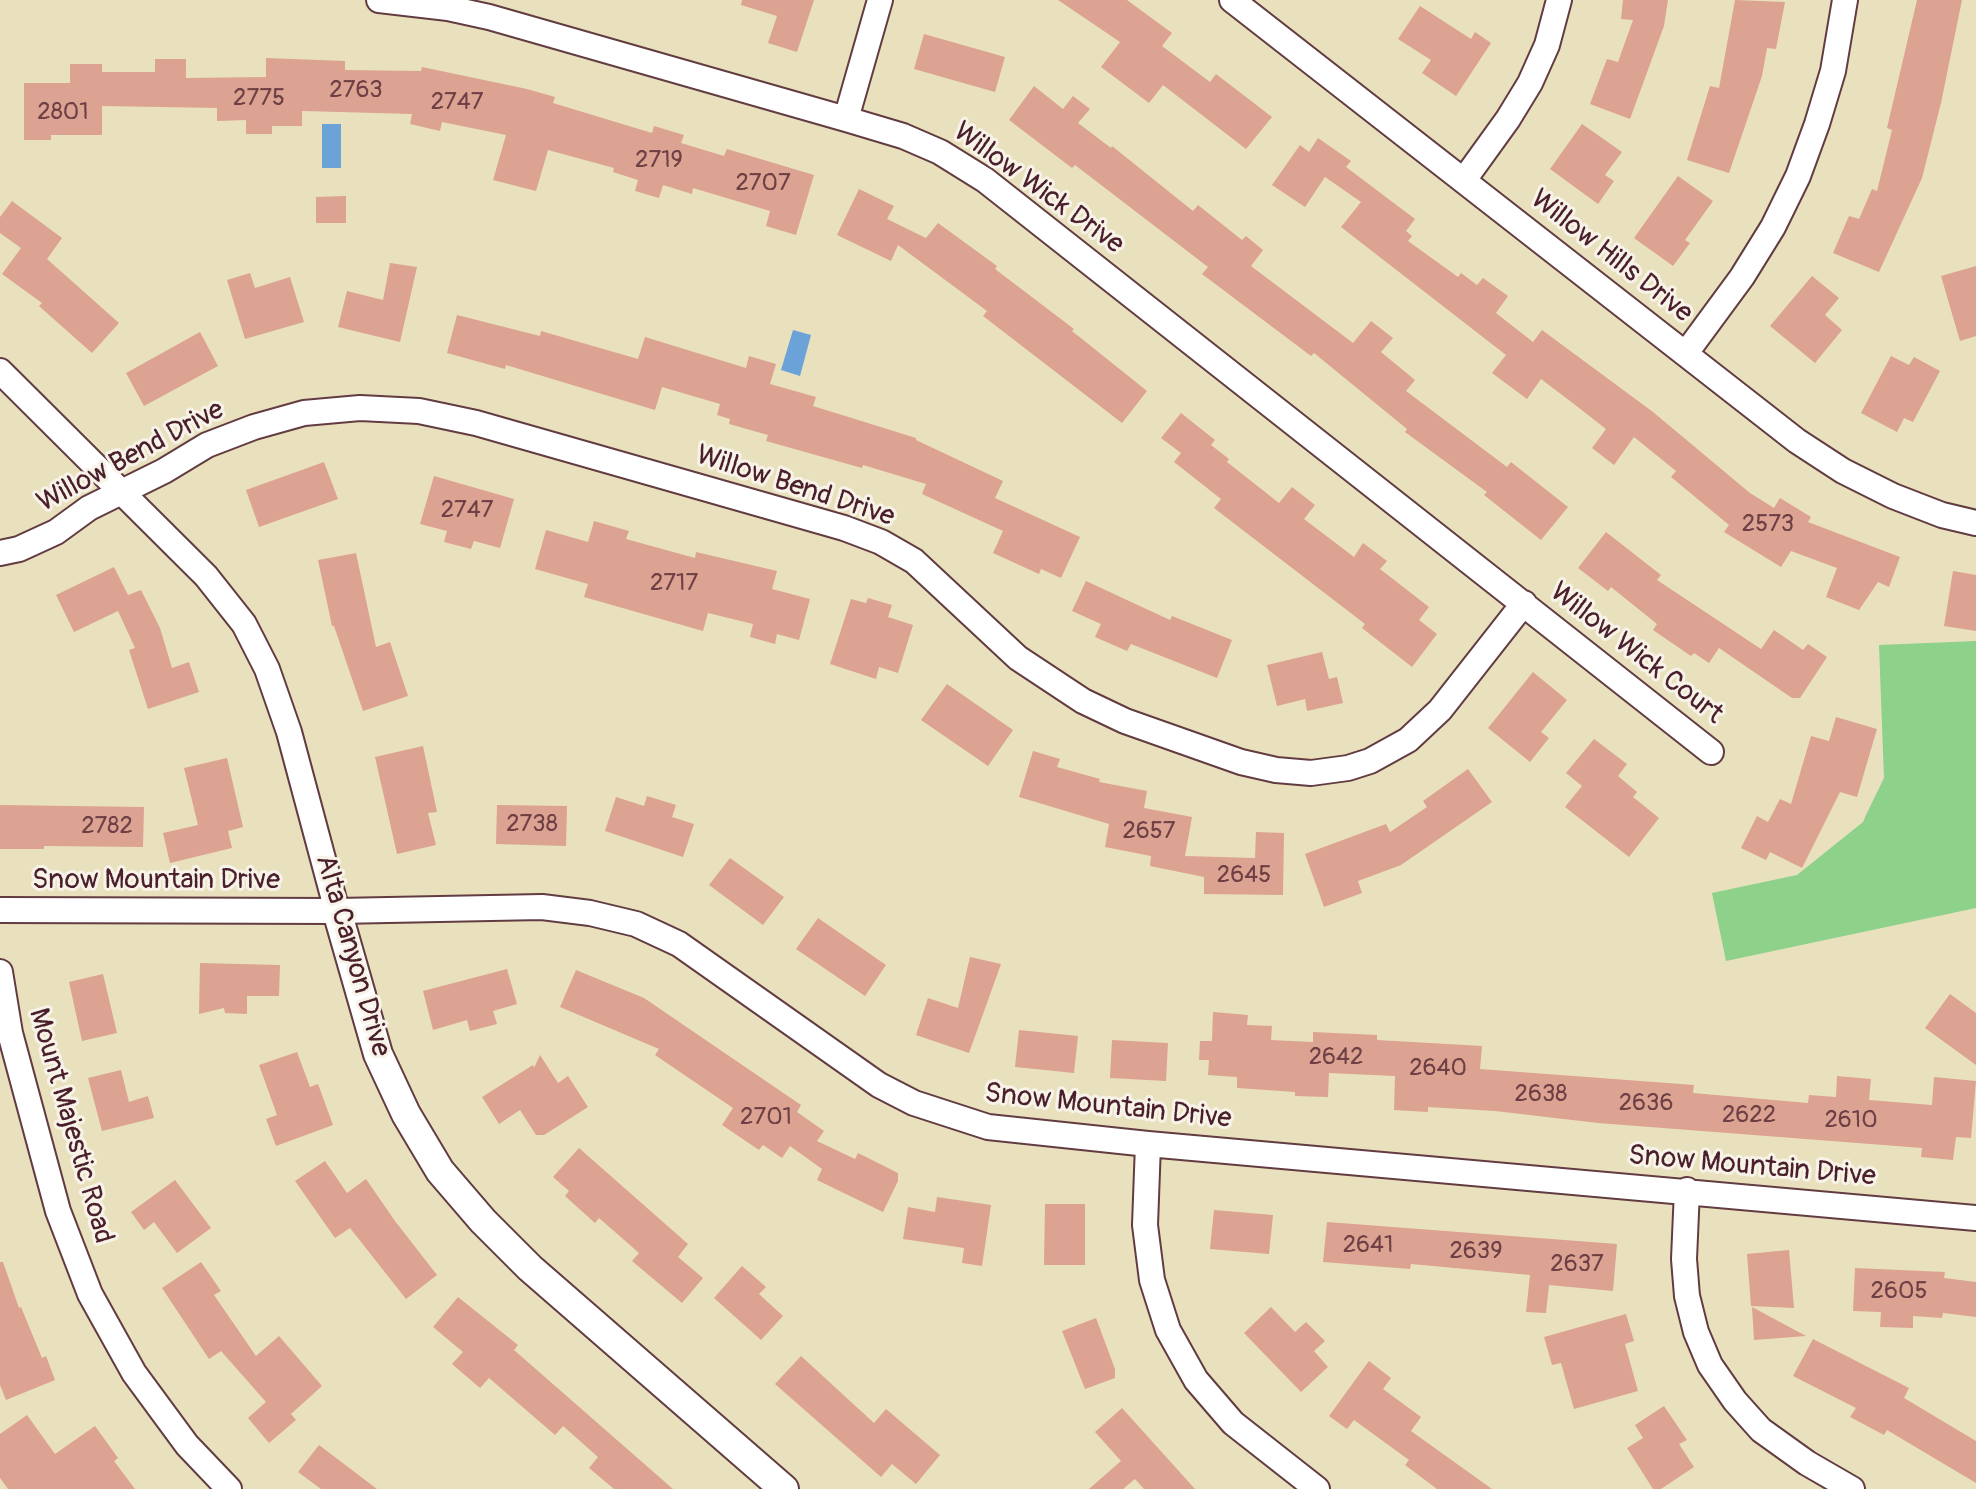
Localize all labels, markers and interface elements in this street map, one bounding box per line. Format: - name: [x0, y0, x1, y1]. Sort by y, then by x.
- house number: 2763: [329, 77, 383, 105]
- house number: 2775: [233, 85, 285, 113]
- house number: 2747: [431, 89, 483, 117]
- house number: 2801: [37, 99, 89, 127]
- street label: Willow Wick Drive: [946, 116, 1130, 262]
- house number: 2719: [635, 147, 683, 175]
- house number: 2707: [735, 170, 791, 198]
- street label: Willow Hills Drive: [1523, 183, 1699, 331]
- street label: Willow Bend Drive: [32, 394, 230, 520]
- street label: Willow Bend Drive: [692, 439, 898, 535]
- house number: 2747: [441, 497, 493, 525]
- house number: 2573: [1742, 511, 1794, 539]
- house number: 2717: [650, 570, 698, 598]
- street label: Willow Wick Court: [1543, 576, 1729, 732]
- house number: 2738: [506, 811, 558, 839]
- house number: 2782: [81, 813, 133, 841]
- house number: 2657: [1122, 818, 1176, 846]
- street label: Alta Canyon Drive: [307, 851, 397, 1061]
- house number: 2645: [1217, 862, 1271, 890]
- street label: Snow Mountain Drive: [32, 864, 280, 898]
- street label: Mount Majestic Road: [20, 1005, 120, 1247]
- house number: 2642: [1309, 1044, 1363, 1072]
- house number: 2640: [1409, 1055, 1467, 1083]
- street label: Snow Mountain Drive: [983, 1077, 1233, 1137]
- house number: 2638: [1515, 1081, 1567, 1109]
- house number: 2636: [1619, 1090, 1673, 1118]
- house number: 2622: [1722, 1102, 1776, 1130]
- house number: 2701: [740, 1104, 792, 1132]
- house number: 2610: [1824, 1107, 1878, 1135]
- street label: Snow Mountain Drive: [1627, 1139, 1877, 1195]
- house number: 2641: [1343, 1232, 1393, 1260]
- house number: 2639: [1449, 1238, 1503, 1266]
- house number: 2637: [1550, 1251, 1604, 1279]
- house number: 2605: [1871, 1278, 1927, 1306]

